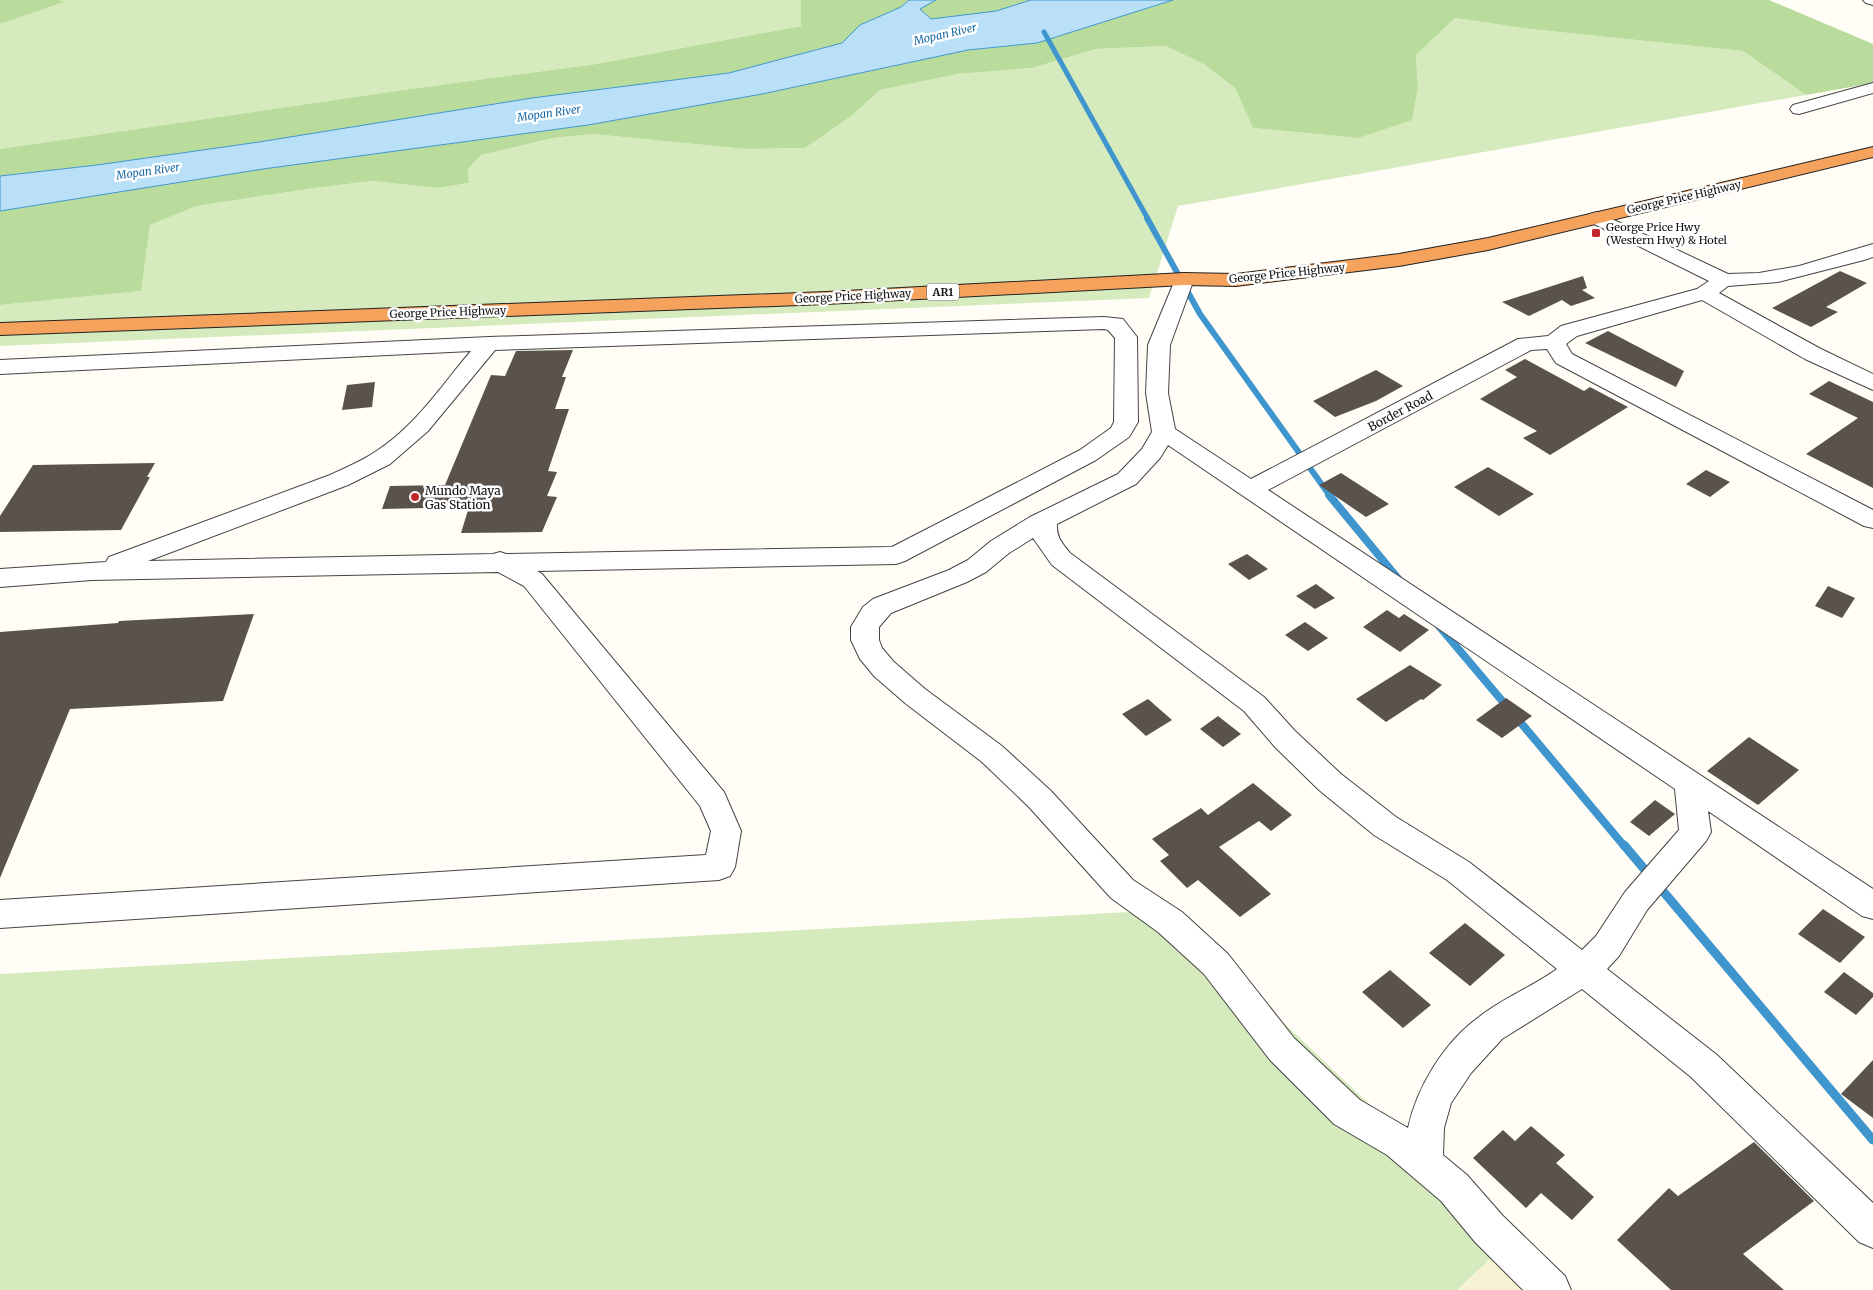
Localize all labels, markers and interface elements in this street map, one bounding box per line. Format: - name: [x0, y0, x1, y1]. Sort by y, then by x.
- water label: Mopan River: [911, 20, 978, 48]
- water label: Mopan River: [515, 102, 582, 125]
- water label: Mopan River: [114, 160, 181, 183]
- street label: George Price Highway: [1626, 177, 1743, 217]
- place label: George Price Hwy (Western Hwy) & Hotel: [1606, 220, 1728, 247]
- marker: George Price Hwy (Western Hwy) & Hotel: [1590, 227, 1602, 239]
- street label: George Price Highway: [1228, 260, 1346, 286]
- road number: AR1: [927, 284, 959, 300]
- street label: George Price Highway: [794, 286, 912, 306]
- street label: George Price Highway: [389, 303, 507, 321]
- street label: Border Road: [1365, 388, 1435, 434]
- place label: Mundo Maya Gas Station: [425, 483, 501, 512]
- marker: Mundo Maya Gas Station: [409, 491, 421, 503]

